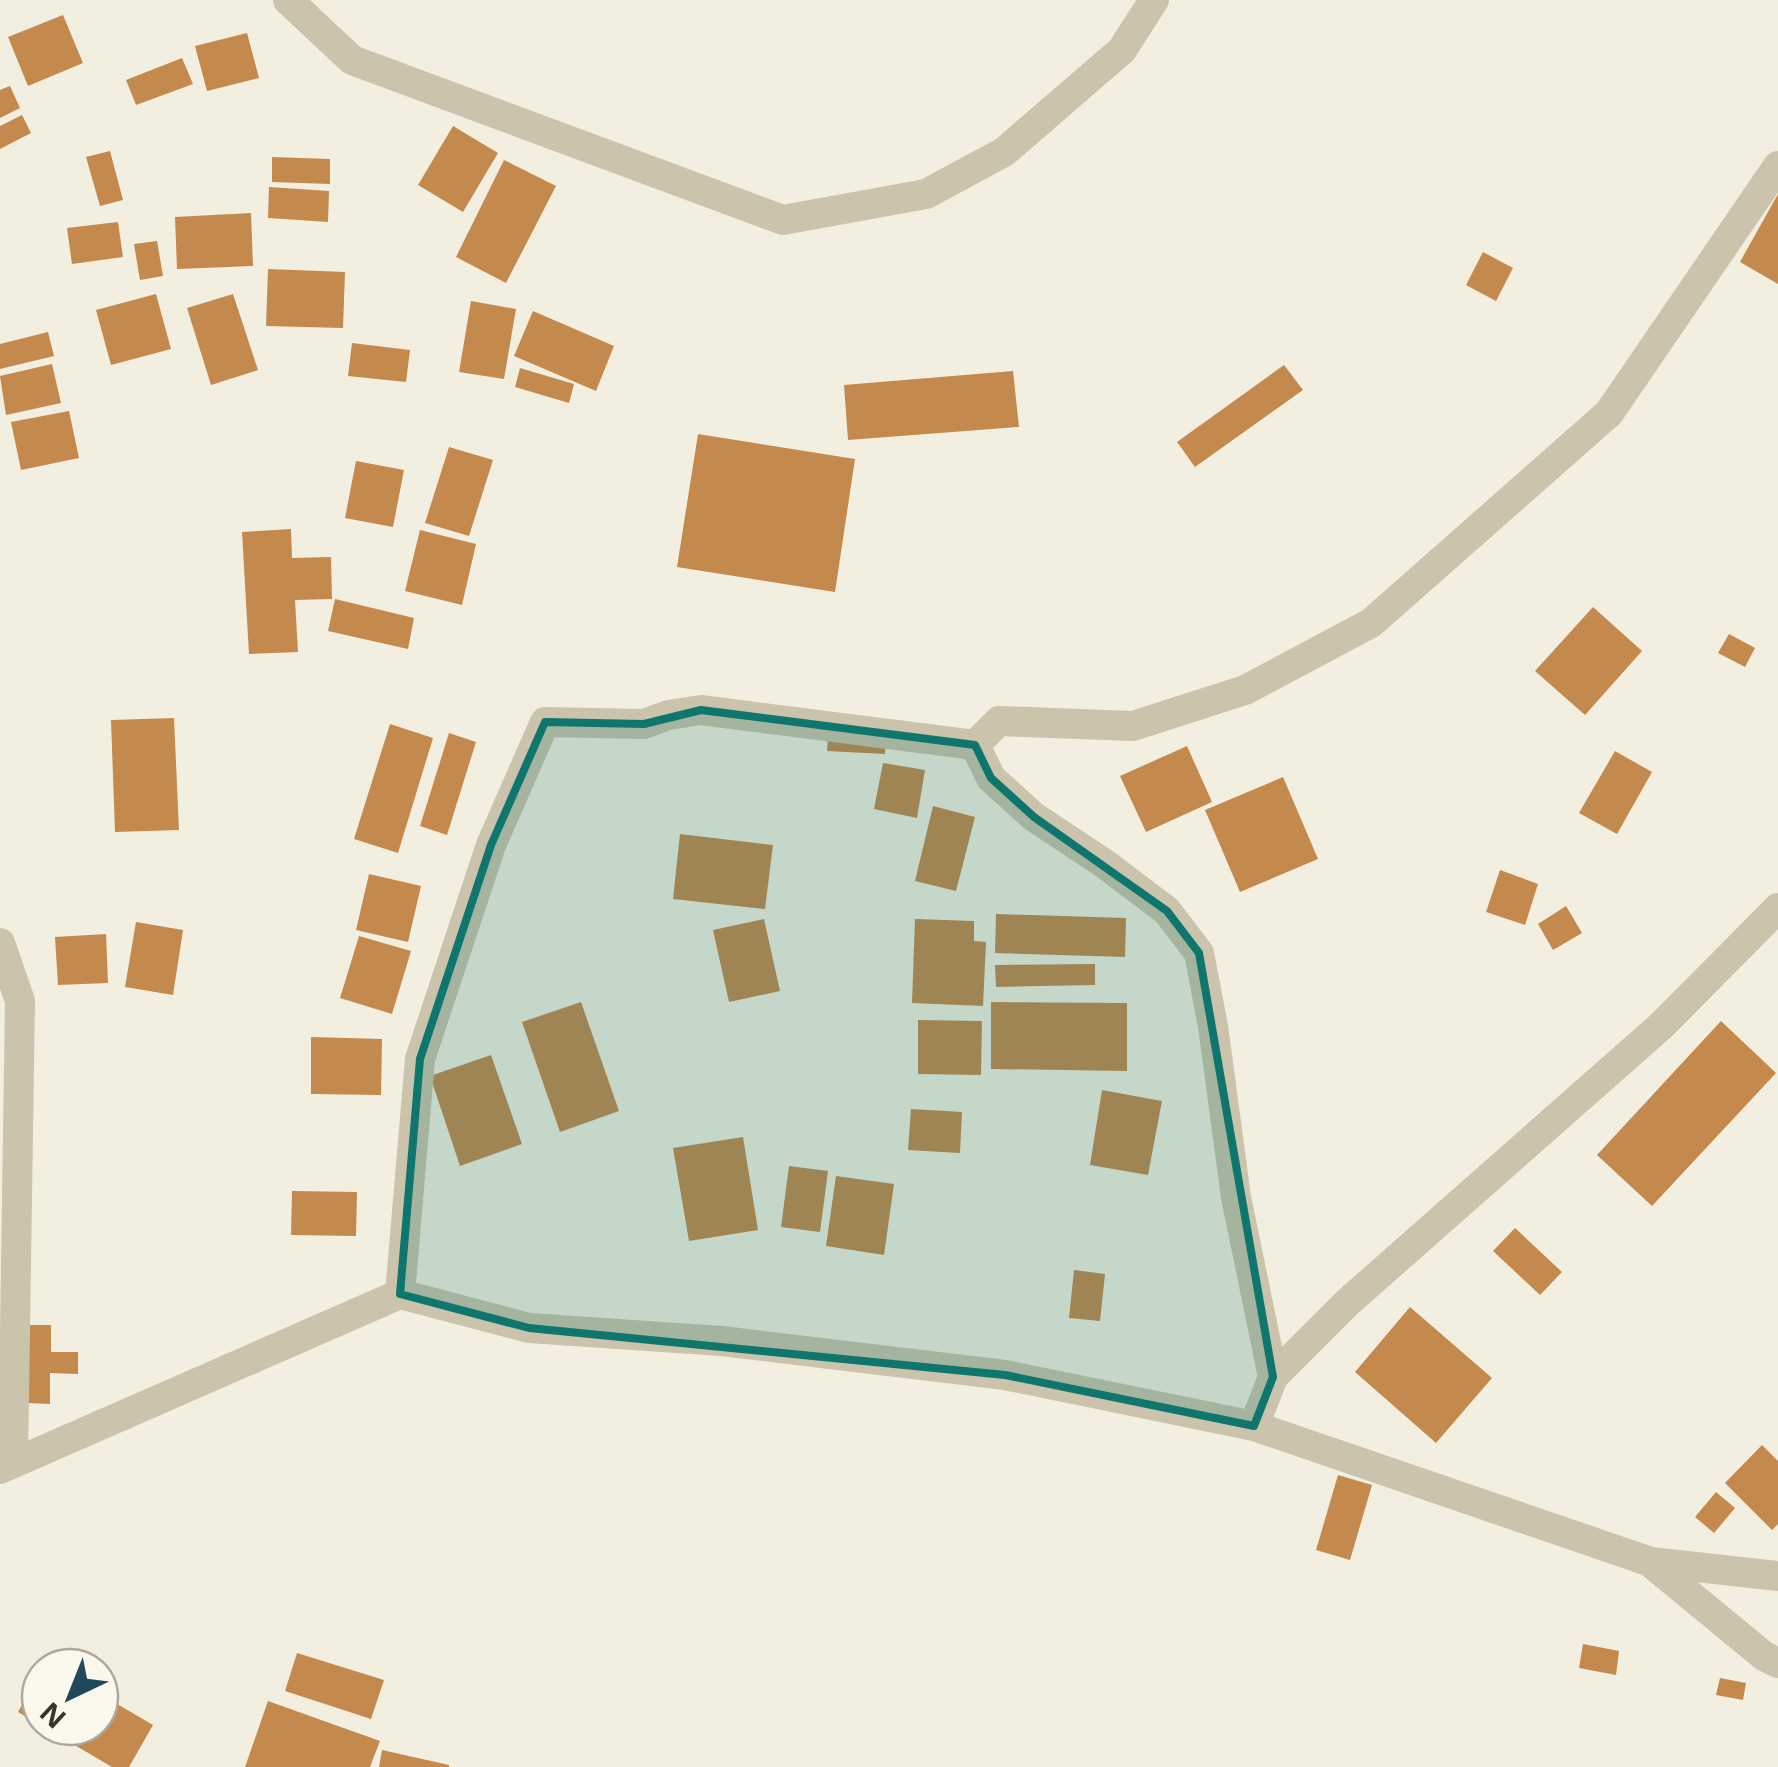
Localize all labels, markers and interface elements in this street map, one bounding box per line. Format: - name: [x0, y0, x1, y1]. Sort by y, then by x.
- north arrow: [20, 1647, 120, 1747]
- text: N: [31, 1694, 74, 1738]

